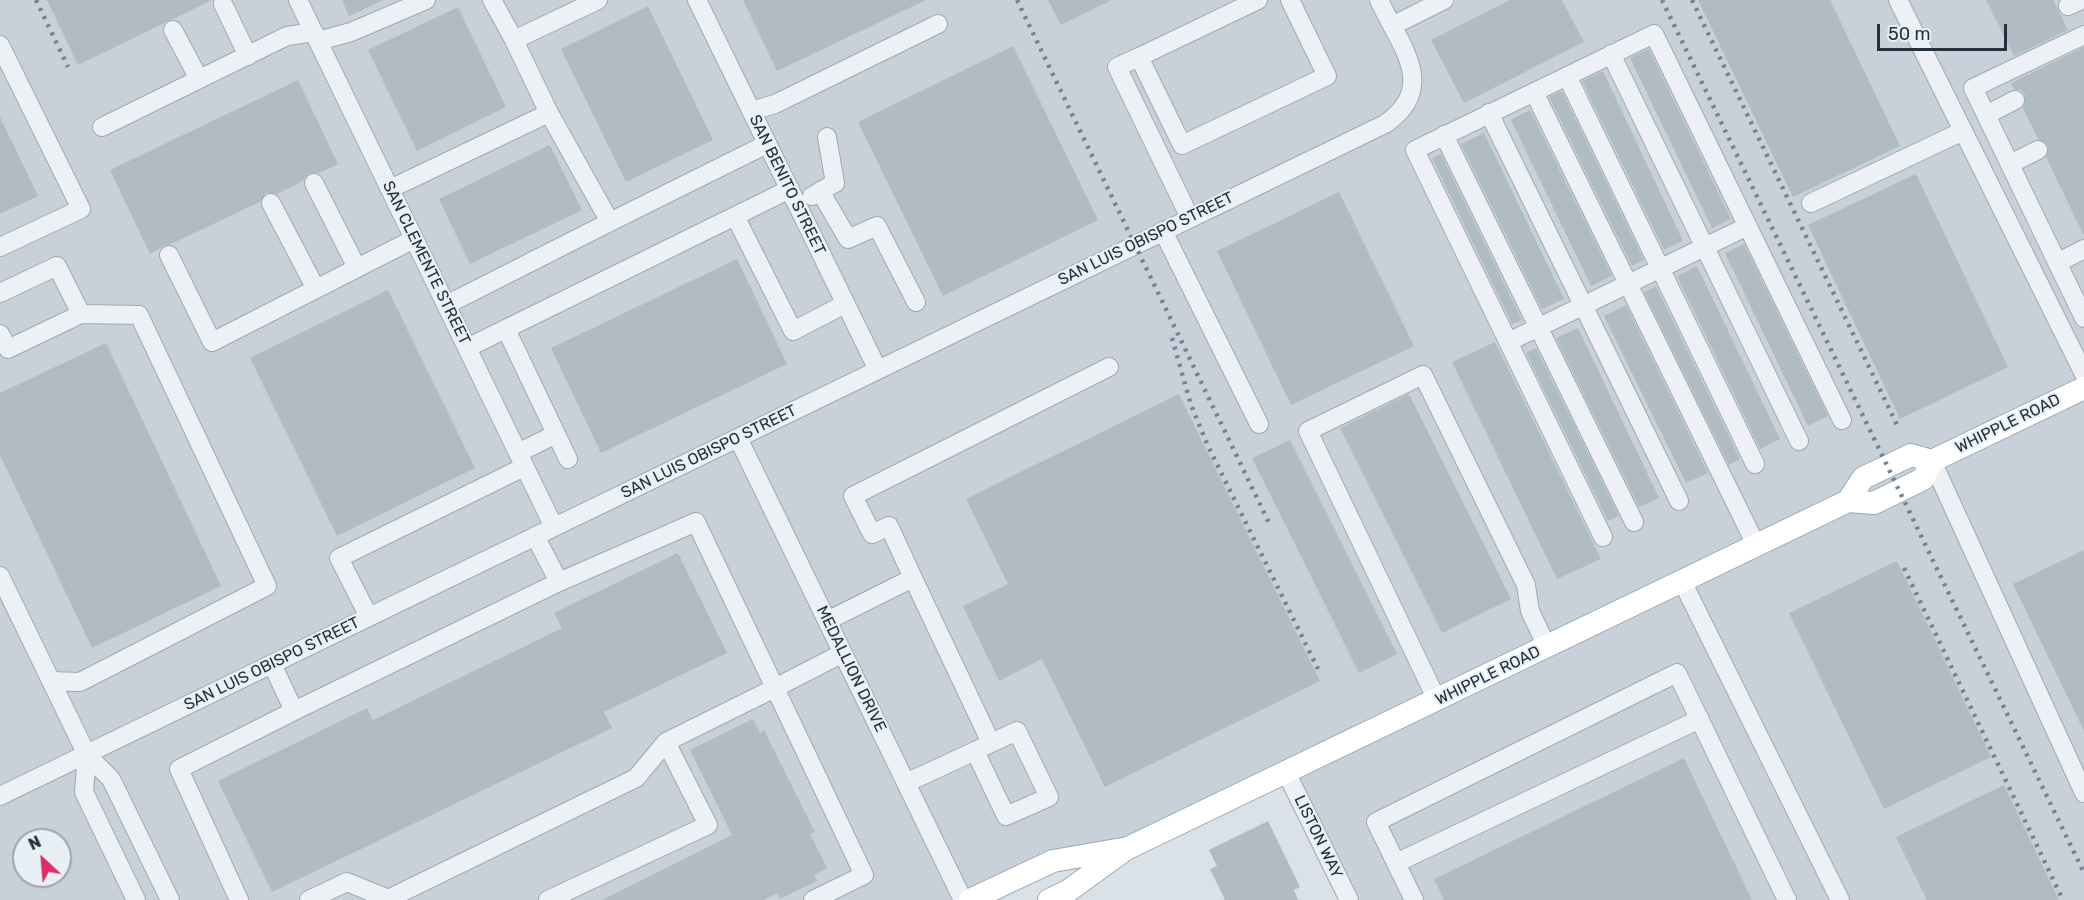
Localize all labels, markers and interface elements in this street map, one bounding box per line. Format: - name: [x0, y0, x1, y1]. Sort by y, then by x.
- scale bar: [1880, 12, 2010, 50]
- text: 50 m: [1888, 23, 1931, 45]
- street label: SAN BENITO STREET: [745, 112, 829, 258]
- street label: SAN CLEMENTE STREET: [378, 178, 474, 348]
- street label: SAN LUIS OBISPO STREET: [1055, 188, 1237, 290]
- street label: WHIPPLE ROAD: [1952, 390, 2064, 458]
- street label: SAN LUIS OBISPO STREET: [618, 401, 800, 503]
- street label: MEDALLION DRIVE: [812, 603, 890, 735]
- street label: SAN LUIS OBISPO STREET: [181, 613, 363, 715]
- street label: WHIPPLE ROAD: [1432, 642, 1544, 710]
- street label: LISTON WAY: [1290, 792, 1346, 882]
- north arrow: [12, 828, 72, 888]
- text: N: [25, 832, 44, 854]

